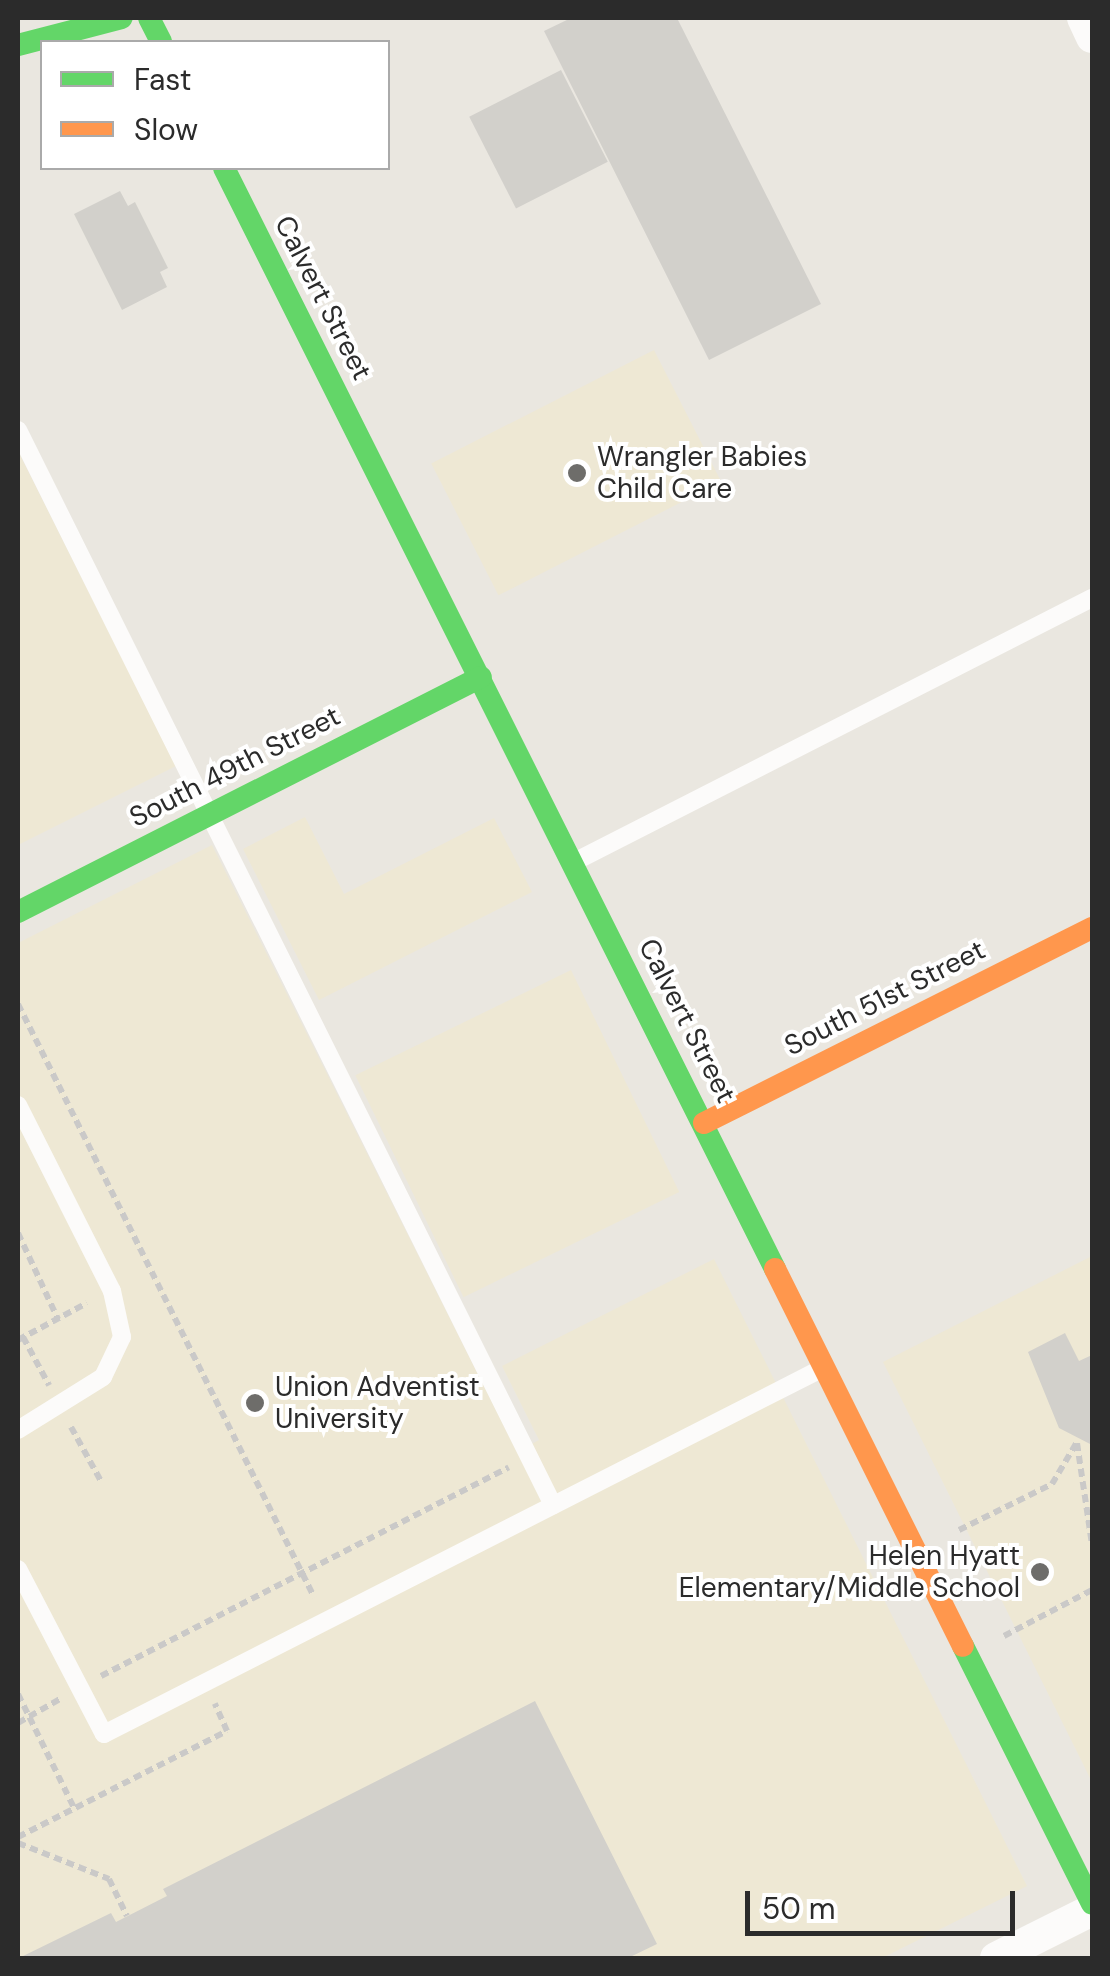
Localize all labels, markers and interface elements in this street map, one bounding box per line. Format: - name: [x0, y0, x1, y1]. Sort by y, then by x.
- legend: [40, 40, 390, 170]
- text: Fast: [134, 60, 192, 99]
- text: Slow: [134, 110, 198, 149]
- street label: Calvert Street: [267, 210, 379, 386]
- place label: Wrangler Babies Child Care: [597, 440, 807, 506]
- marker: Wrangler Babies Child Care: [566, 462, 588, 484]
- street label: South 49th Street: [124, 699, 346, 835]
- street label: Calvert Street: [631, 933, 743, 1109]
- street label: South 51st Street: [779, 933, 991, 1063]
- place label: Union Adventist University: [275, 1370, 480, 1436]
- marker: Union Adventist University: [244, 1392, 266, 1414]
- place label: Helen Hyatt Elementary/Middle School: [679, 1539, 1020, 1605]
- marker: Helen Hyatt Elementary/Middle School: [1029, 1561, 1051, 1583]
- scale bar: [750, 1871, 1020, 1933]
- text: 50 m: [762, 1889, 836, 1928]

